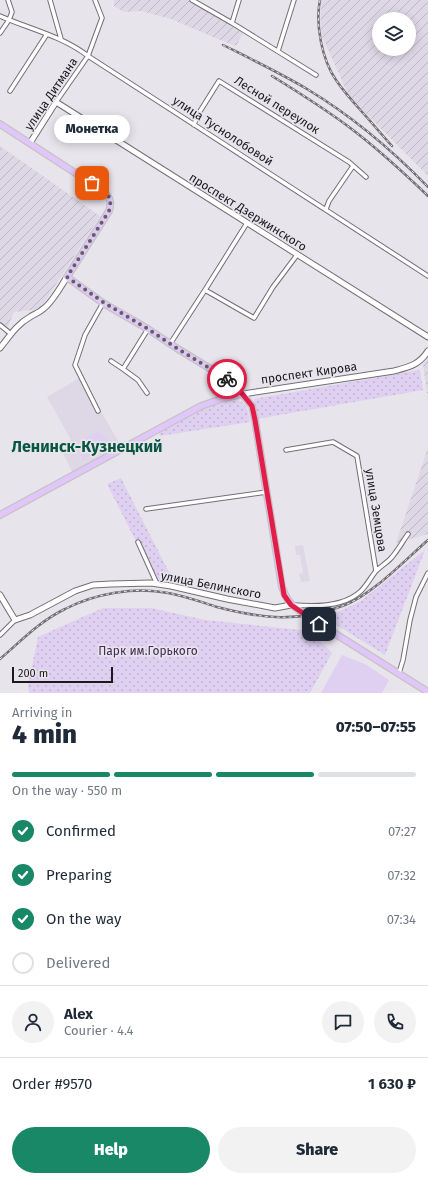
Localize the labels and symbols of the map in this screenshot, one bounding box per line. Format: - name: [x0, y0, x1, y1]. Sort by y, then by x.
- street label: улица Дитмана: [22, 55, 80, 133]
- street label: Лесной переулок: [232, 73, 323, 137]
- street label: улица Туснолобовой: [170, 93, 276, 169]
- callout: Монетка: [54, 115, 130, 143]
- pin: [75, 166, 109, 200]
- street label: проспект Дзержинского: [187, 170, 309, 254]
- courier: [207, 359, 247, 399]
- street label: проспект Кирова: [260, 359, 358, 387]
- district label: Ленинск-Кузнецкий: [11, 437, 163, 456]
- street label: улица Земцова: [362, 467, 390, 553]
- street label: улица Белинского: [160, 568, 262, 602]
- pin: [302, 607, 336, 641]
- park label: Парк им.Горького: [98, 644, 198, 658]
- scale bar: [12, 665, 113, 684]

